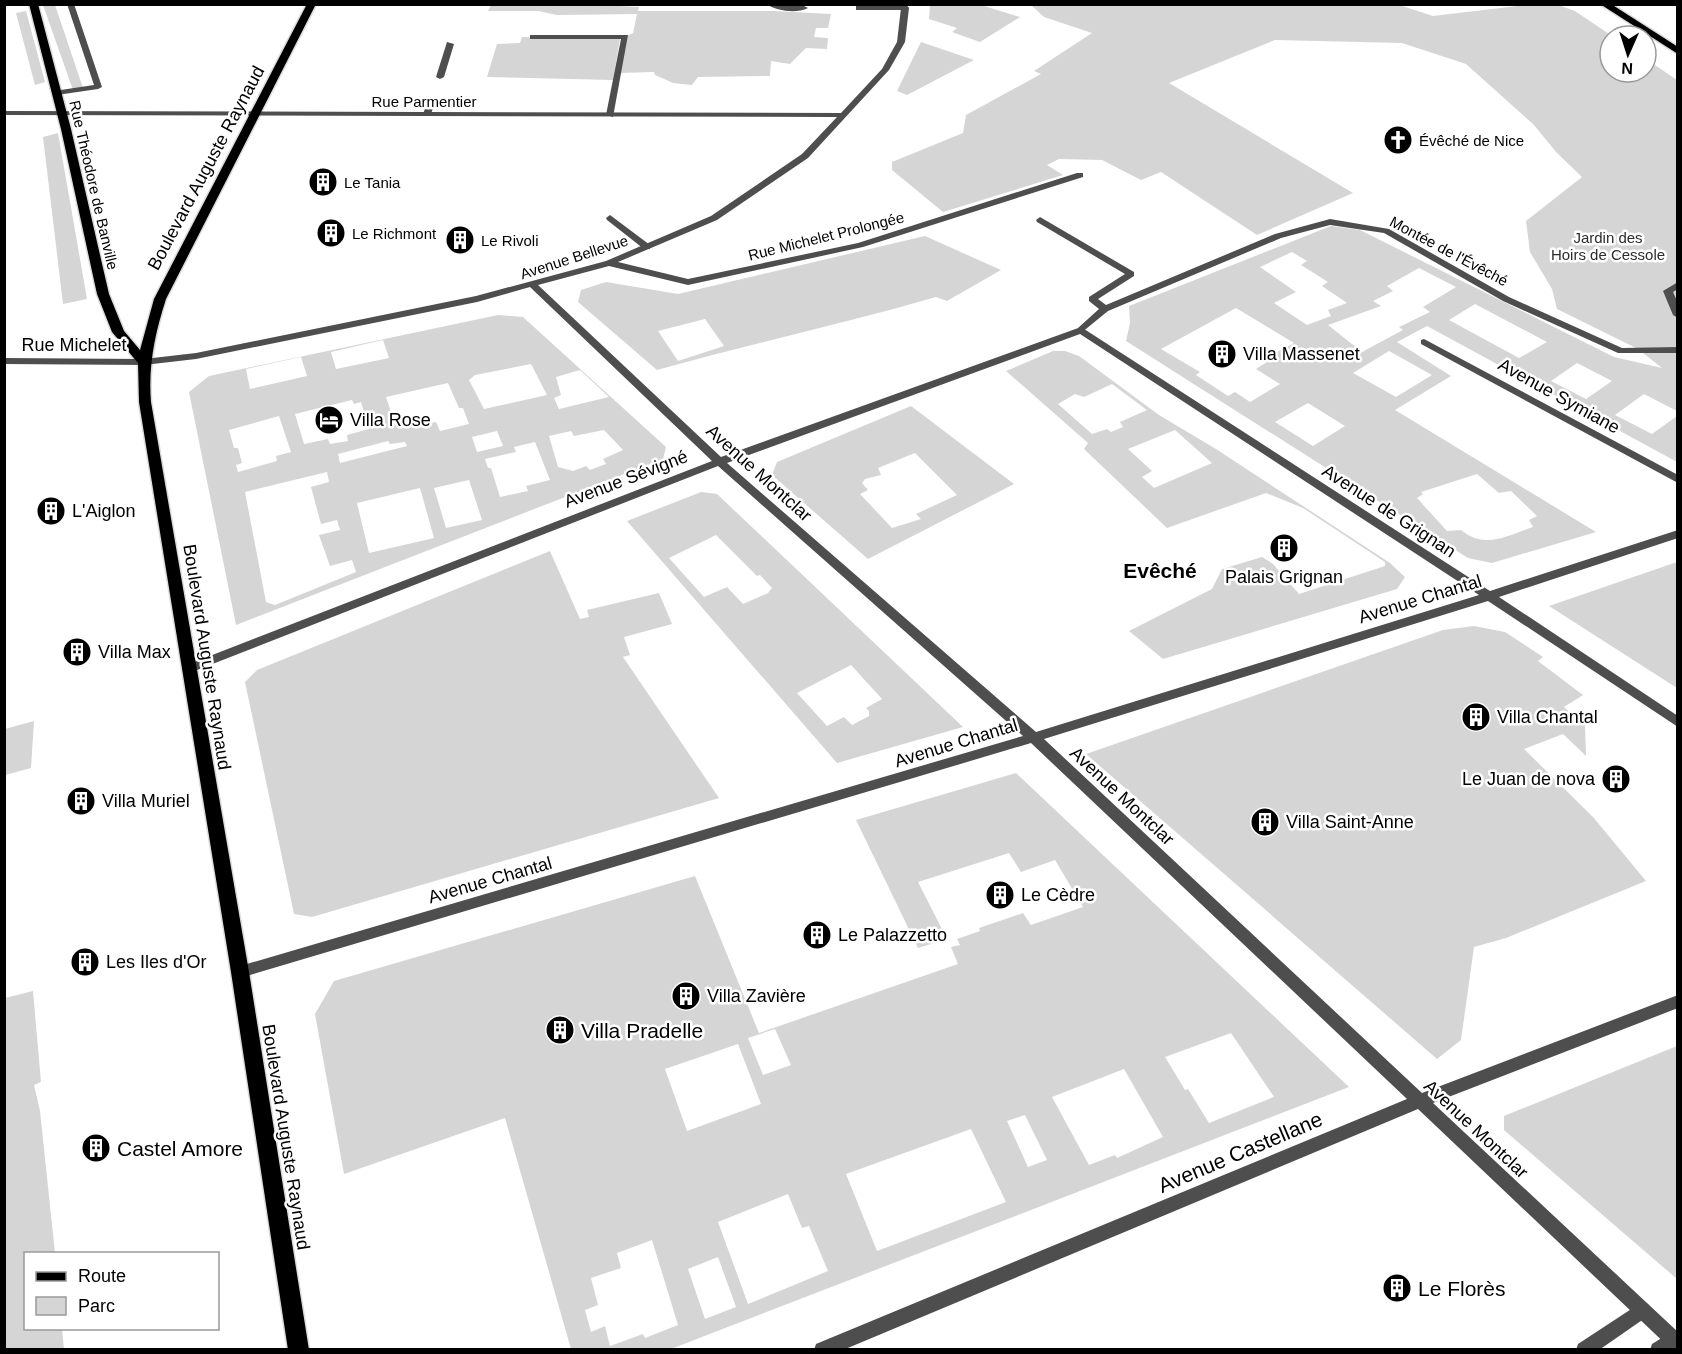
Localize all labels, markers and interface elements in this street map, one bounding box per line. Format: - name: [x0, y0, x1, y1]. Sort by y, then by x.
- north arrow: [1598, 24, 1658, 84]
- text: N: [1621, 60, 1633, 77]
- street label: Boulevard Auguste Raynaud: [144, 63, 268, 273]
- street label: Rue Parmentier: [371, 93, 477, 110]
- street label: Rue Théodore de Banville: [66, 99, 122, 271]
- church icon: Évêché de Nice: [1382, 124, 1414, 156]
- place label: Évêché de Nice: [1419, 132, 1524, 149]
- building icon: Le Tania: [307, 166, 339, 198]
- place label: Le Tania: [344, 174, 401, 191]
- street label: Rue Michelet Prolongée: [746, 208, 906, 264]
- street label: Montée de l'Évêché: [1387, 213, 1511, 289]
- building icon: Le Richmont: [315, 217, 347, 249]
- building icon: Le Rivoli: [444, 224, 476, 256]
- place label: Le Richmont: [352, 225, 437, 242]
- park label: Jardin des Hoirs de Cessole: [1551, 229, 1665, 263]
- place label: Le Rivoli: [481, 232, 539, 249]
- street label: Avenue Bellevue: [518, 232, 630, 282]
- street label: Rue Michelet: [21, 335, 127, 355]
- building icon: Villa Massenet: [1206, 338, 1238, 370]
- place label: Villa Massenet: [1243, 344, 1360, 364]
- street label: Avenue Symiane: [1495, 354, 1623, 438]
- hotel icon: Villa Rose: [313, 404, 345, 436]
- place label: Villa Rose: [350, 410, 431, 430]
- street label: Avenue Montclar: [702, 420, 816, 526]
- street label: Avenue Sévigné: [561, 446, 691, 512]
- street label: Avenue de Grignan: [1319, 460, 1459, 562]
- building icon: L'Aiglon: [35, 495, 67, 527]
- place label: L'Aiglon: [72, 501, 135, 521]
- building icon: Palais Grignan: [1268, 532, 1300, 564]
- street label: Boulevard Auguste Raynaud: [179, 543, 235, 771]
- district label: Evêché: [1123, 559, 1197, 582]
- place label: Palais Grignan: [1225, 567, 1343, 587]
- street label: Avenue Chantal: [1356, 571, 1484, 627]
- building icon: Villa Max: [61, 636, 93, 668]
- place label: Villa Max: [98, 642, 171, 662]
- building icon: Villa Chantal: [1460, 701, 1492, 733]
- place label: Villa Chantal: [1497, 707, 1598, 727]
- street label: Avenue Chantal: [892, 715, 1020, 771]
- street label: Avenue Montclar: [1066, 743, 1178, 849]
- building icon: Le Juan de nova: [1600, 763, 1632, 795]
- place label: Le Juan de nova: [1462, 769, 1596, 789]
- building icon: Villa Muriel: [65, 785, 97, 817]
- place label: Villa Muriel: [102, 791, 190, 811]
- building icon: Villa Saint-Anne: [1249, 806, 1281, 838]
- place label: Villa Saint-Anne: [1286, 812, 1414, 832]
- street label: Avenue Chantal: [426, 853, 554, 907]
- building icon: Le Cèdre: [984, 879, 1016, 911]
- place label: Le Cèdre: [1021, 885, 1095, 905]
- building icon: Le Palazzetto: [801, 919, 833, 951]
- place label: Le Palazzetto: [838, 925, 947, 945]
- building icon: Les Iles d'Or: [69, 946, 101, 978]
- place label: Les Iles d'Or: [106, 952, 206, 972]
- building icon: Villa Zavière: [670, 980, 702, 1012]
- place label: Villa Zavière: [707, 986, 806, 1006]
- building icon: Villa Pradelle: [544, 1014, 576, 1046]
- place label: Villa Pradelle: [581, 1019, 703, 1042]
- street label: Boulevard Auguste Raynaud: [258, 1023, 314, 1251]
- street label: Avenue Montclar: [1420, 1076, 1532, 1182]
- street label: Avenue Castellane: [1155, 1107, 1325, 1197]
- building icon: Castel Amore: [80, 1132, 112, 1164]
- place label: Castel Amore: [117, 1137, 243, 1160]
- legend: [24, 1252, 219, 1330]
- text: Route: [78, 1266, 126, 1286]
- building icon: Le Florès: [1381, 1272, 1413, 1304]
- place label: Le Florès: [1418, 1277, 1506, 1300]
- text: Parc: [78, 1296, 115, 1316]

